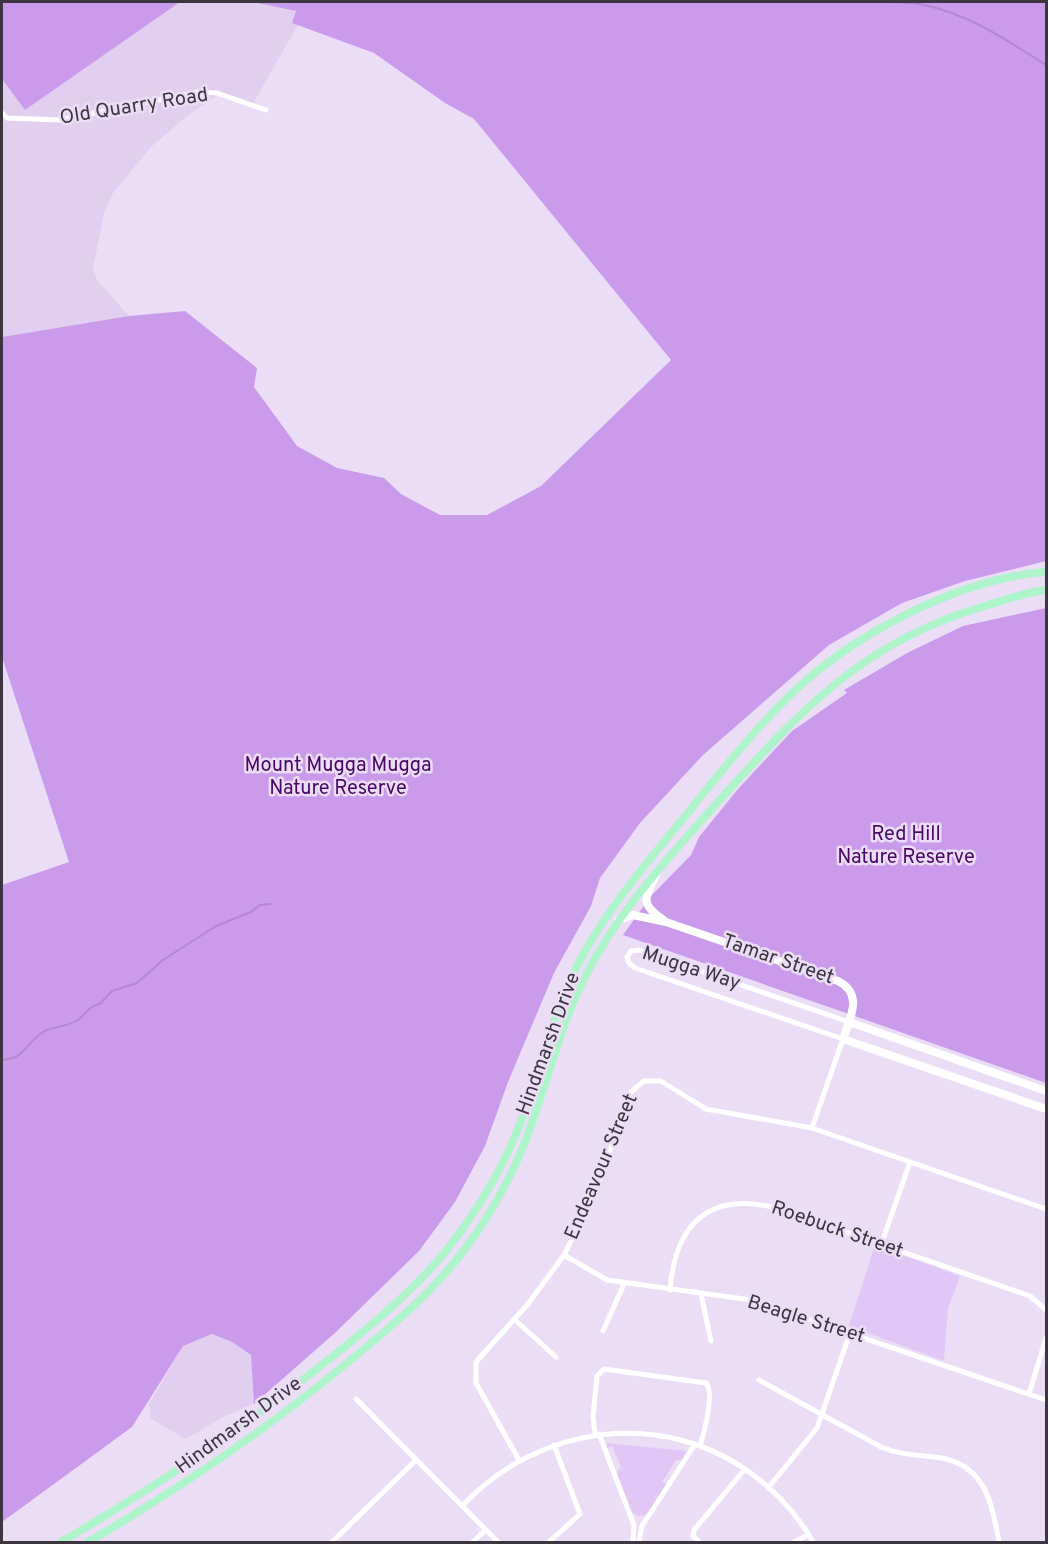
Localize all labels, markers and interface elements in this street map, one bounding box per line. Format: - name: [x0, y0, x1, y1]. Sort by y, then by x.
- street label: Old Quarry Road: [58, 82, 210, 132]
- park label: Mount Mugga Mugga Nature Reserve: [244, 753, 432, 802]
- park label: Red Hill Nature Reserve: [837, 822, 975, 871]
- street label: Tamar Street: [719, 929, 837, 991]
- street label: Mugga Way: [638, 941, 744, 997]
- street label: Hindmarsh Drive: [511, 969, 587, 1119]
- street label: Endeavour Street: [560, 1090, 644, 1244]
- street label: Roebuck Street: [768, 1195, 906, 1265]
- street label: Beagle Street: [744, 1290, 868, 1350]
- street label: Hindmarsh Drive: [171, 1371, 307, 1481]

